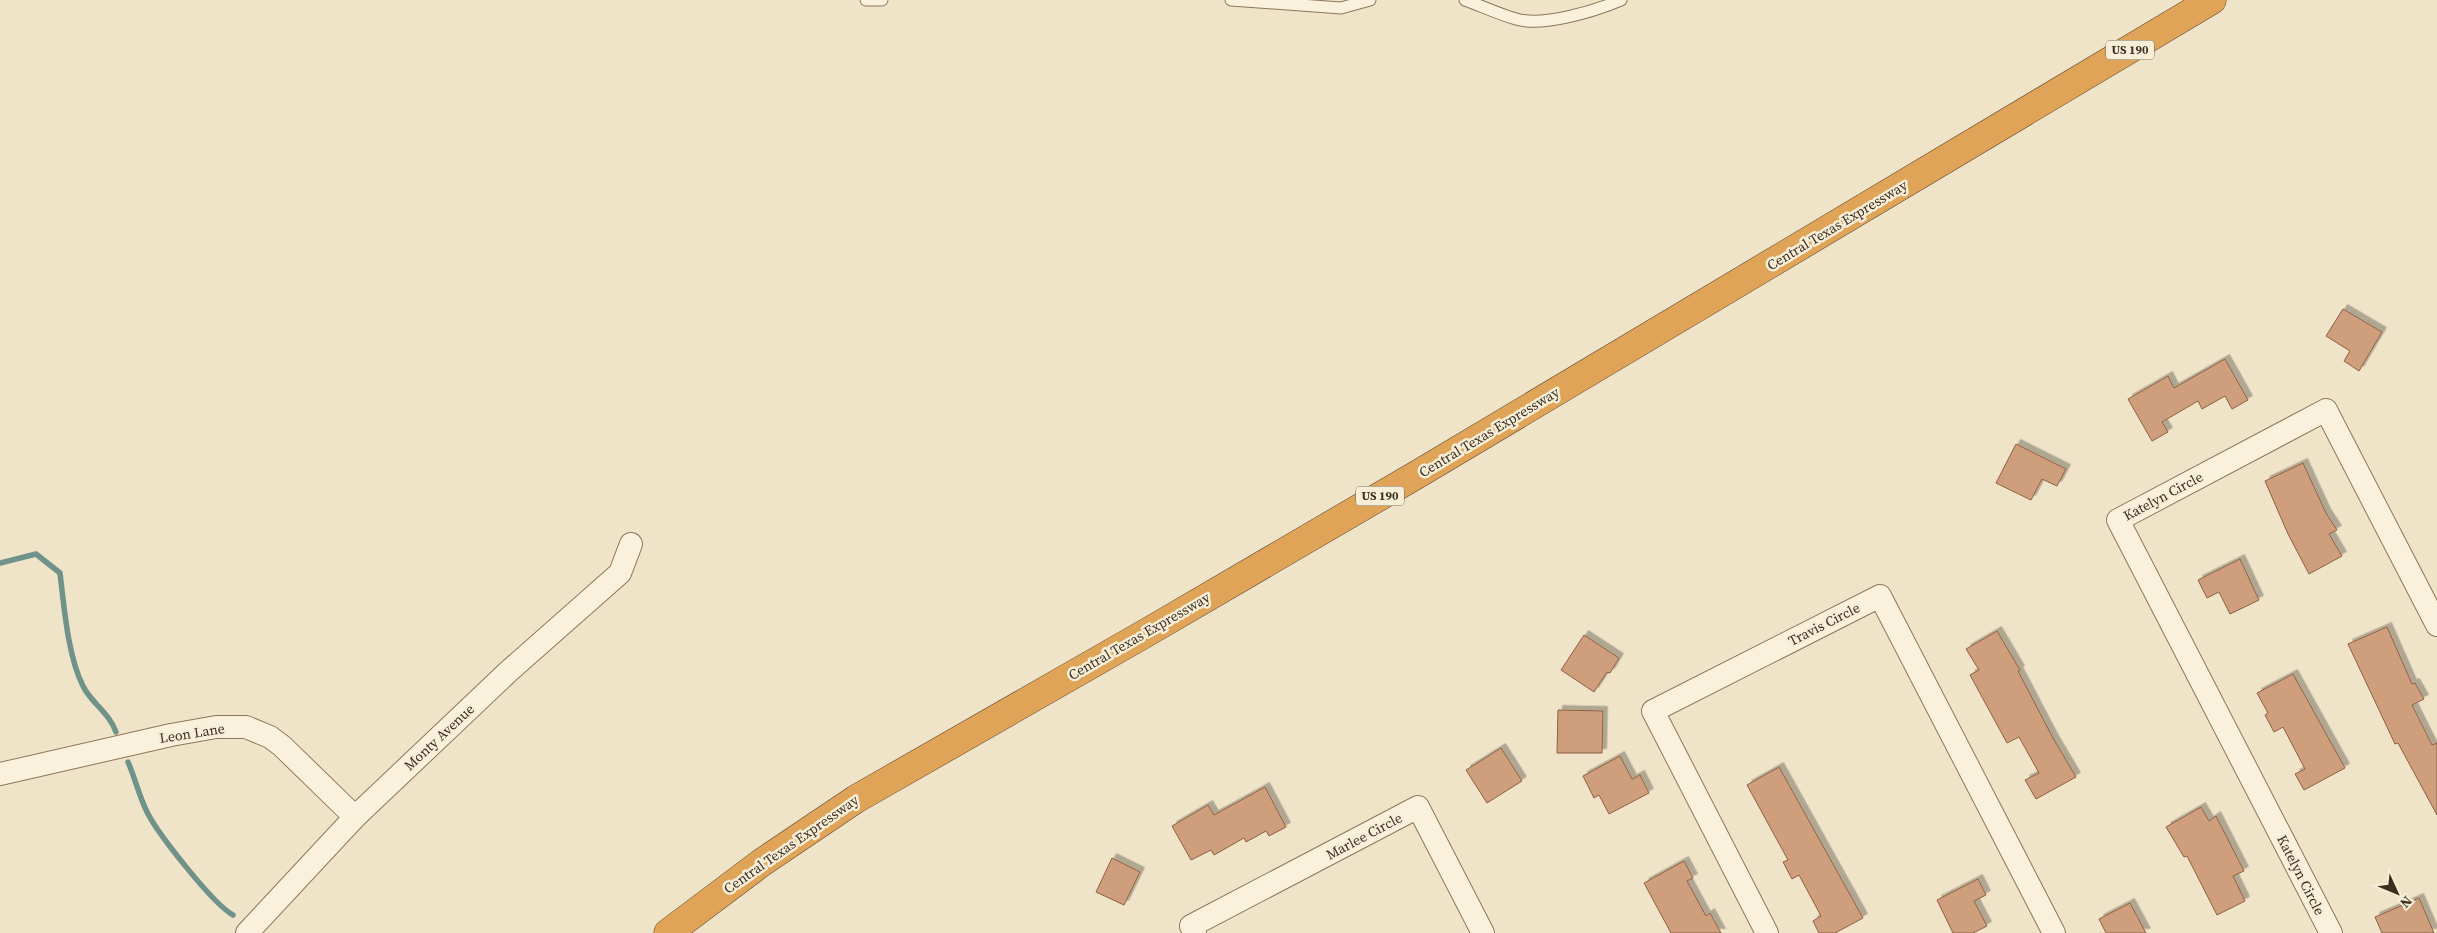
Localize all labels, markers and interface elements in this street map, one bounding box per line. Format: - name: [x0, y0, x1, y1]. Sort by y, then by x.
- road number: US 190: [2106, 40, 2154, 60]
- street label: Central Texas Expressway: [1763, 175, 1912, 275]
- street label: Central Texas Expressway: [1415, 382, 1564, 482]
- street label: Katelyn Circle: [2120, 467, 2206, 525]
- road number: US 190: [1356, 486, 1404, 506]
- street label: Central Texas Expressway: [1064, 587, 1214, 685]
- street label: Travis Circle: [1785, 597, 1863, 651]
- street label: Monty Avenue: [399, 699, 479, 775]
- street label: Leon Lane: [158, 718, 226, 748]
- street label: Central Texas Expressway: [719, 789, 863, 898]
- street label: Marlee Circle: [1322, 808, 1406, 864]
- street label: Katelyn Circle: [2272, 831, 2330, 919]
- north arrow: [2372, 868, 2422, 918]
- text: N: [2396, 891, 2417, 913]

